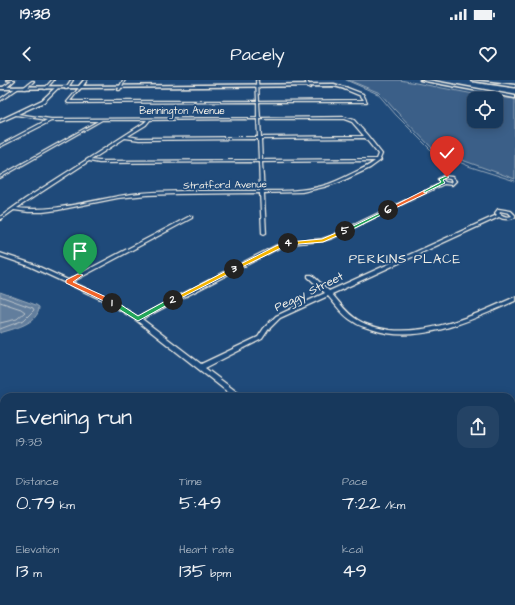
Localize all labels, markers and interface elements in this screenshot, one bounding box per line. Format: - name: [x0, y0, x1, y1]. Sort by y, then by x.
- text: 19:38: [20, 4, 50, 25]
- text: Pacely: [230, 42, 285, 67]
- icon: back: [16, 43, 38, 65]
- icon: heart: [477, 43, 499, 65]
- map controls: [467, 92, 503, 128]
- button: locate: [467, 92, 503, 128]
- street label: Bennington Avenue: [139, 104, 225, 119]
- pin: [430, 136, 464, 177]
- icon: check: [436, 142, 458, 164]
- street label: Stratford Avenue: [183, 177, 268, 193]
- pin: 6: [378, 200, 398, 220]
- text: 6: [385, 202, 391, 217]
- pin: 5: [335, 221, 355, 241]
- text: 5: [341, 223, 349, 238]
- pin: 4: [278, 233, 298, 253]
- pin: [63, 234, 97, 275]
- text: 4: [284, 235, 292, 250]
- icon: arrive: [69, 240, 91, 262]
- district label: PERKINS PLACE: [349, 250, 461, 268]
- pin: 3: [224, 259, 244, 279]
- text: 3: [231, 261, 237, 276]
- street label: Peggy Street: [272, 268, 347, 317]
- pin: 2: [163, 290, 183, 310]
- text: 2: [170, 292, 176, 307]
- pin: 1: [102, 293, 122, 313]
- text: 1: [111, 295, 113, 310]
- text: Evening run: [16, 402, 132, 433]
- button: share: [457, 406, 499, 448]
- text: 19:38: [16, 433, 42, 451]
- text: Distance: [16, 474, 59, 489]
- text: Time: [179, 474, 202, 489]
- text: Pace: [342, 474, 368, 489]
- text: 0.79: [16, 489, 55, 517]
- text: 5:49: [179, 489, 222, 517]
- text: 7:22: [342, 489, 381, 517]
- text: km: [55, 498, 75, 513]
- text: /km: [381, 498, 405, 513]
- text: Elevation: [16, 542, 59, 557]
- text: Heart rate: [179, 542, 234, 557]
- text: kcal: [342, 542, 363, 557]
- text: 13: [16, 557, 29, 585]
- text: 135: [179, 557, 206, 585]
- text: 49: [342, 557, 367, 585]
- text: m: [29, 566, 42, 581]
- text: bpm: [206, 566, 231, 581]

